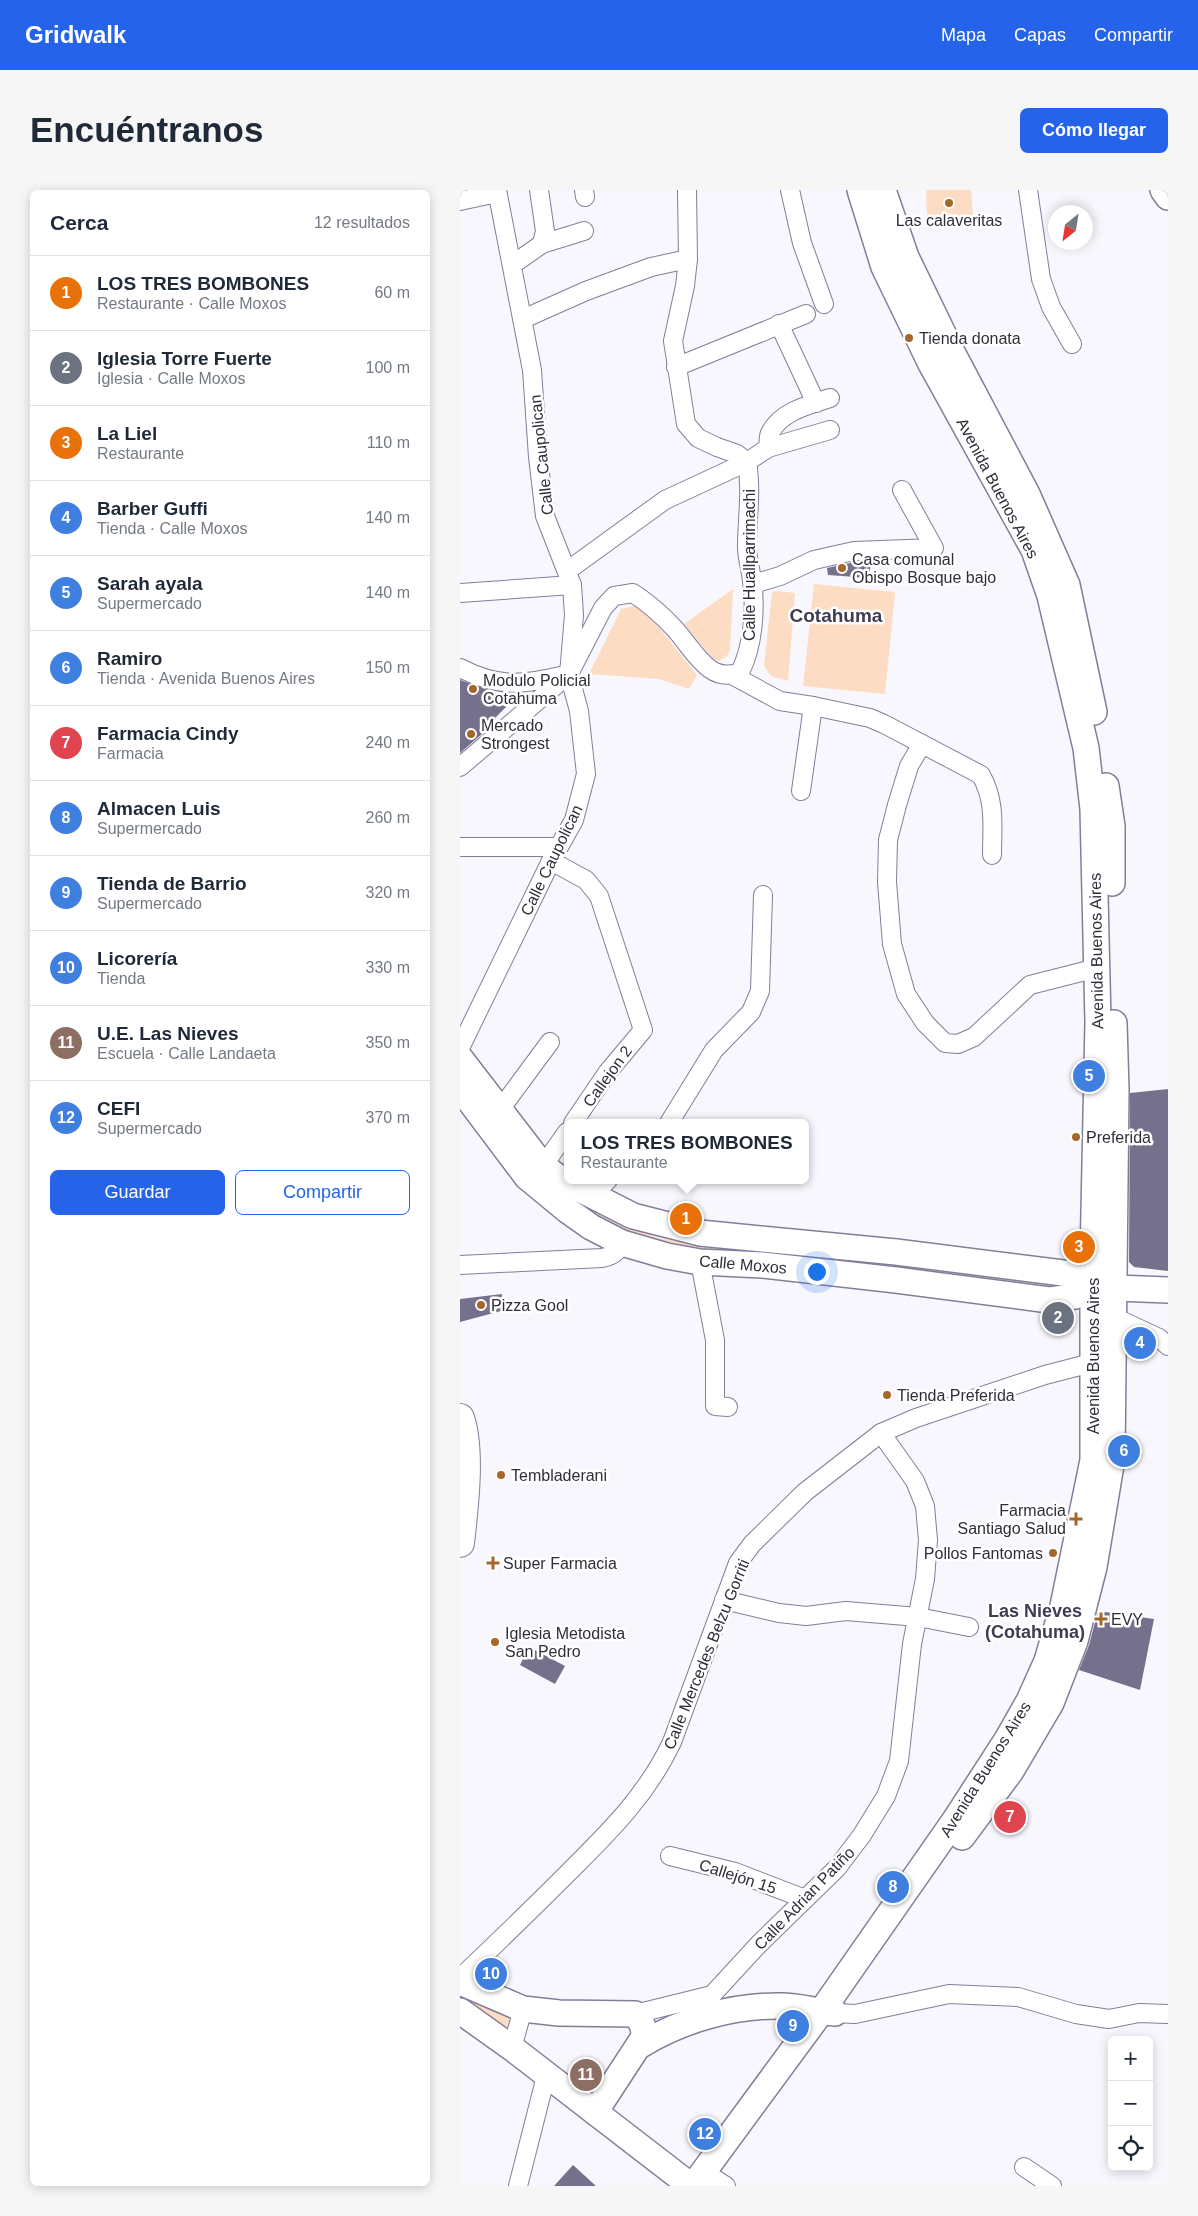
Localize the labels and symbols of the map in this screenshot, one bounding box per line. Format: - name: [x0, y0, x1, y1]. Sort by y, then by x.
- marker: Las calaveritas: [943, 197, 955, 209]
- north arrow: [1048, 205, 1093, 250]
- place label: Las calaveritas: [896, 212, 1002, 229]
- place label: Tienda donata: [919, 330, 1021, 347]
- marker: Tienda donata: [903, 332, 915, 344]
- street label: Calle Caupolican: [527, 394, 556, 516]
- street label: Avenida Buenos Aires: [953, 415, 1042, 561]
- street label: Calle Huallparrimachi: [741, 489, 758, 641]
- place label: Casa comunal Obispo Bosque bajo: [852, 551, 996, 586]
- marker: Casa comunal Obispo Bosque bajo: [836, 562, 848, 574]
- district label: Cotahuma: [790, 605, 883, 626]
- place label: Modulo Policial Cotahuma: [483, 672, 591, 707]
- marker: Modulo Policial Cotahuma: [467, 683, 479, 695]
- place label: Mercado Strongest: [481, 717, 550, 752]
- marker: Mercado Strongest: [465, 728, 477, 740]
- street label: Calle Caupolican: [517, 802, 586, 918]
- street label: Avenida Buenos Aires: [1087, 873, 1106, 1029]
- street label: Callejon 2: [580, 1042, 635, 1110]
- pin: 5: [1073, 1057, 1105, 1095]
- place label: Preferida: [1086, 1129, 1151, 1146]
- marker: Preferida: [1070, 1131, 1082, 1143]
- pin: 1: [670, 1200, 702, 1238]
- pin: 3: [1063, 1228, 1095, 1266]
- street label: Calle Moxos: [698, 1252, 788, 1277]
- your location: [804, 1259, 830, 1285]
- street label: Avenida Buenos Aires: [1085, 1278, 1102, 1434]
- place label: Pizza Gool: [491, 1297, 568, 1314]
- marker: Pizza Gool: [475, 1299, 487, 1311]
- pin: 2: [1042, 1299, 1074, 1337]
- pin: 4: [1124, 1324, 1156, 1362]
- place label: Tienda Preferida: [897, 1387, 1015, 1404]
- marker: Tienda Preferida: [881, 1389, 893, 1401]
- pin: 6: [1108, 1432, 1140, 1470]
- place label: Tembladerani: [511, 1467, 607, 1484]
- marker: Tembladerani: [495, 1469, 507, 1481]
- place label: Farmacia Santiago Salud: [957, 1502, 1066, 1537]
- marker: Farmacia Santiago Salud: [1070, 1513, 1082, 1525]
- place label: Pollos Fantomas: [924, 1545, 1043, 1562]
- marker: Pollos Fantomas: [1047, 1547, 1059, 1559]
- place label: Super Farmacia: [503, 1555, 617, 1572]
- marker: Super Farmacia: [487, 1557, 499, 1569]
- street label: Calle Mercedes Belzu Gorriti: [660, 1557, 752, 1752]
- district label: Las Nieves (Cotahuma): [985, 1601, 1085, 1642]
- place label: EVY: [1111, 1611, 1143, 1628]
- marker: EVY: [1095, 1613, 1107, 1625]
- place label: Iglesia Metodista San Pedro: [505, 1625, 625, 1660]
- marker: Iglesia Metodista San Pedro: [489, 1636, 501, 1648]
- street label: Avenida Buenos Aires: [937, 1699, 1034, 1840]
- pin: 7: [994, 1798, 1026, 1836]
- street label: Calle Adrian Patiño: [751, 1843, 858, 1953]
- street label: Callejón 15: [697, 1856, 779, 1897]
- pin: 8: [877, 1868, 909, 1906]
- pin: 10: [475, 1955, 507, 1993]
- pin: 9: [777, 2007, 809, 2045]
- pin: 11: [570, 2056, 602, 2094]
- pin: 12: [689, 2115, 721, 2153]

